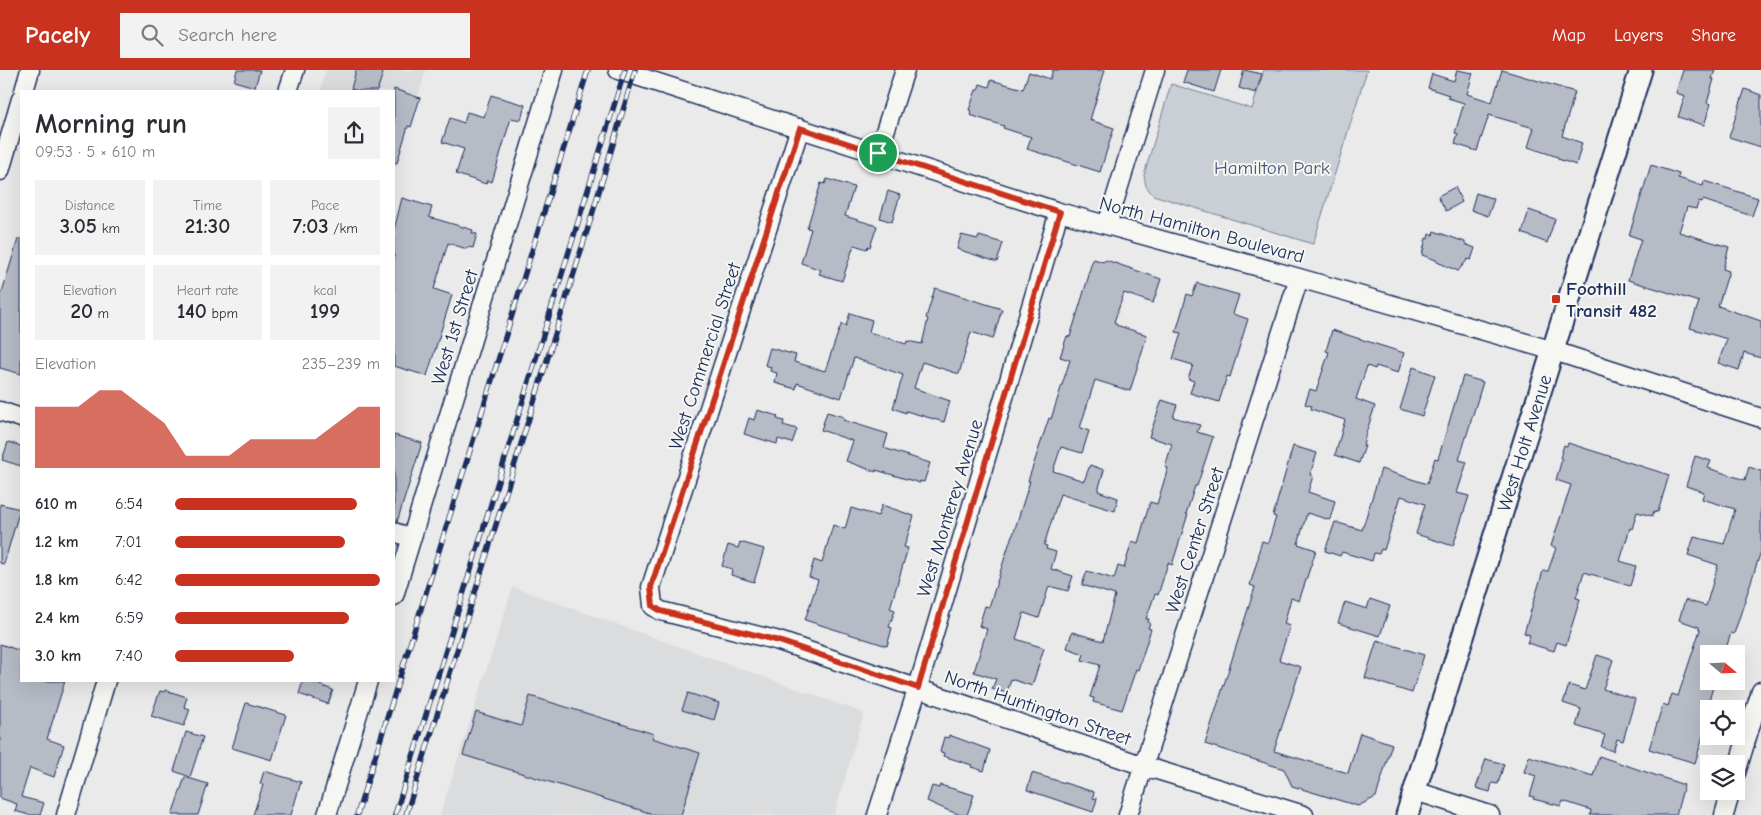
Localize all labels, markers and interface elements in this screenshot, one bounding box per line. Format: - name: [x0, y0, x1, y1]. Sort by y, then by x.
- search box: [120, 13, 470, 58]
- text: Pacely: [25, 21, 90, 49]
- icon: search: [138, 21, 166, 49]
- text: Search here: [178, 24, 277, 46]
- text: Map: [1552, 25, 1586, 46]
- text: Layers: [1614, 25, 1663, 46]
- text: Share: [1691, 25, 1736, 46]
- button: share: [328, 107, 380, 159]
- text: Morning run: [35, 108, 187, 140]
- pin: [857, 132, 899, 174]
- icon: arrive: [864, 139, 892, 167]
- text: 09:53 · 5 × 610 m: [35, 143, 155, 161]
- park label: Hamilton Park: [1214, 157, 1331, 179]
- street label: North Hamilton Boulevard: [1097, 192, 1307, 268]
- text: Distance: [65, 197, 115, 214]
- text: Time: [193, 197, 222, 214]
- text: Pace: [311, 197, 339, 214]
- text: 3.05: [60, 214, 97, 238]
- text: 21:30: [185, 214, 230, 238]
- text: 7:03: [293, 214, 329, 238]
- text: km: [97, 220, 120, 237]
- text: /km: [329, 220, 358, 237]
- street label: West Commercial Street: [664, 259, 746, 453]
- street label: West 1st Street: [427, 267, 483, 387]
- place label: Foothill Transit 482: [1566, 278, 1657, 322]
- text: Elevation: [63, 282, 117, 299]
- text: Heart rate: [177, 282, 238, 299]
- text: kcal: [313, 282, 337, 299]
- marker: Foothill Transit 482: [1550, 293, 1562, 305]
- text: 20: [70, 299, 93, 323]
- text: 140: [177, 299, 207, 323]
- text: 199: [310, 299, 340, 323]
- text: m: [93, 305, 109, 322]
- text: bpm: [207, 305, 238, 322]
- text: Elevation: [35, 355, 96, 373]
- text: 235–239 m: [302, 355, 380, 373]
- street label: West Holt Avenue: [1493, 372, 1557, 514]
- street label: West Monterey Avenue: [912, 417, 987, 600]
- street label: West Center Street: [1161, 464, 1229, 616]
- text: 610 m: [35, 495, 77, 513]
- text: 6:54: [115, 495, 143, 513]
- text: 1.2 km: [35, 533, 78, 551]
- text: 7:01: [115, 533, 142, 551]
- text: 1.8 km: [35, 571, 79, 589]
- text: 6:42: [115, 571, 143, 589]
- text: 2.4 km: [35, 609, 80, 627]
- text: 6:59: [115, 609, 144, 627]
- north arrow: [1700, 645, 1745, 690]
- map controls: [1700, 645, 1745, 800]
- text: 3.0 km: [35, 647, 81, 665]
- text: 7:40: [115, 647, 143, 665]
- street label: North Huntington Street: [942, 666, 1134, 750]
- button: locate: [1700, 700, 1745, 745]
- button: layers: [1700, 755, 1745, 800]

